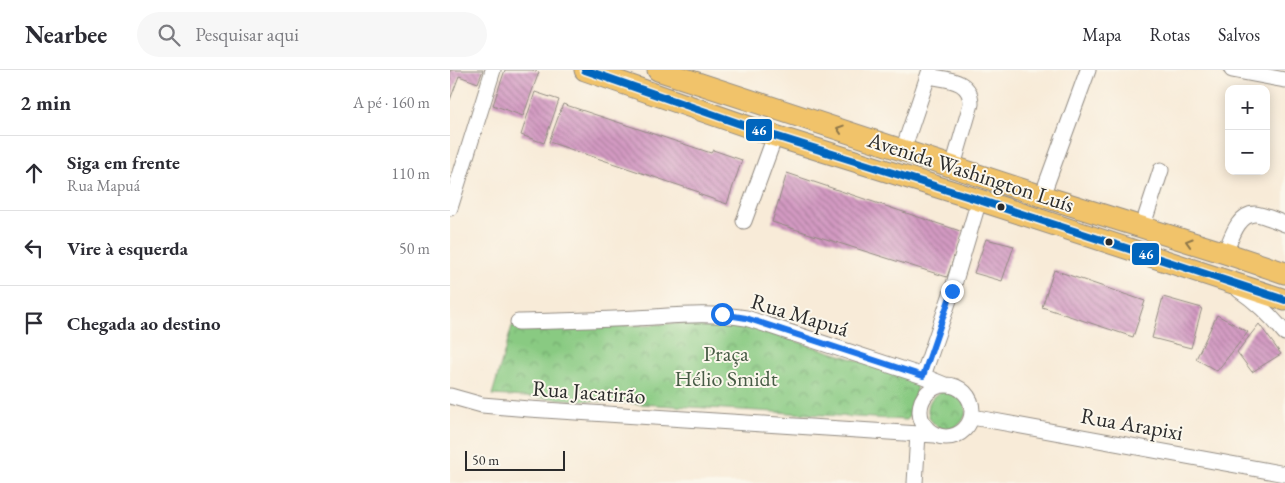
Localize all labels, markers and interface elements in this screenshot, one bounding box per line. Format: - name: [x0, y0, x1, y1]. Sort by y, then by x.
- search box: [137, 12, 487, 57]
- text: Nearbee: [25, 19, 107, 50]
- icon: search: [155, 21, 183, 49]
- text: Pesquisar aqui: [195, 22, 299, 47]
- text: Mapa: [1082, 23, 1122, 46]
- text: Rotas: [1150, 23, 1190, 46]
- text: Salvos: [1218, 23, 1260, 46]
- map controls: [1225, 85, 1270, 175]
- button: +: [1225, 85, 1270, 130]
- text: 2 min: [20, 89, 71, 116]
- text: A pé · 160 m: [353, 92, 430, 113]
- line badge: 46: [745, 118, 773, 142]
- text: 46: [752, 121, 767, 139]
- one-way arrow: [837, 125, 845, 135]
- street label: Avenida Washington Luís: [863, 125, 1078, 219]
- button: −: [1225, 130, 1270, 175]
- text: Siga em frente: [67, 150, 180, 175]
- icon: ahead: [20, 159, 48, 187]
- text: 110 m: [391, 163, 430, 184]
- text: Rua Mapuá: [67, 175, 140, 196]
- unlabelled marker: [996, 202, 1006, 212]
- icon: left: [20, 234, 48, 262]
- text: Vire à esquerda: [67, 236, 188, 261]
- unlabelled marker: [1104, 237, 1114, 247]
- one-way arrow: [1185, 237, 1193, 247]
- text: 50 m: [399, 238, 430, 259]
- line badge: 46: [1131, 242, 1160, 266]
- text: 46: [1139, 245, 1154, 263]
- route end: [941, 280, 964, 303]
- street label: Rua Mapuá: [748, 286, 852, 344]
- route start: [711, 303, 734, 326]
- icon: arrive: [20, 309, 48, 337]
- text: Chegada ao destino: [67, 311, 221, 336]
- park label: Praça Hélio Smidt: [674, 339, 778, 393]
- street label: Rua Jacatirão: [531, 374, 647, 410]
- street label: Rua Arapixi: [1079, 401, 1185, 447]
- scale bar: [465, 448, 565, 471]
- text: 50 m: [472, 451, 499, 469]

